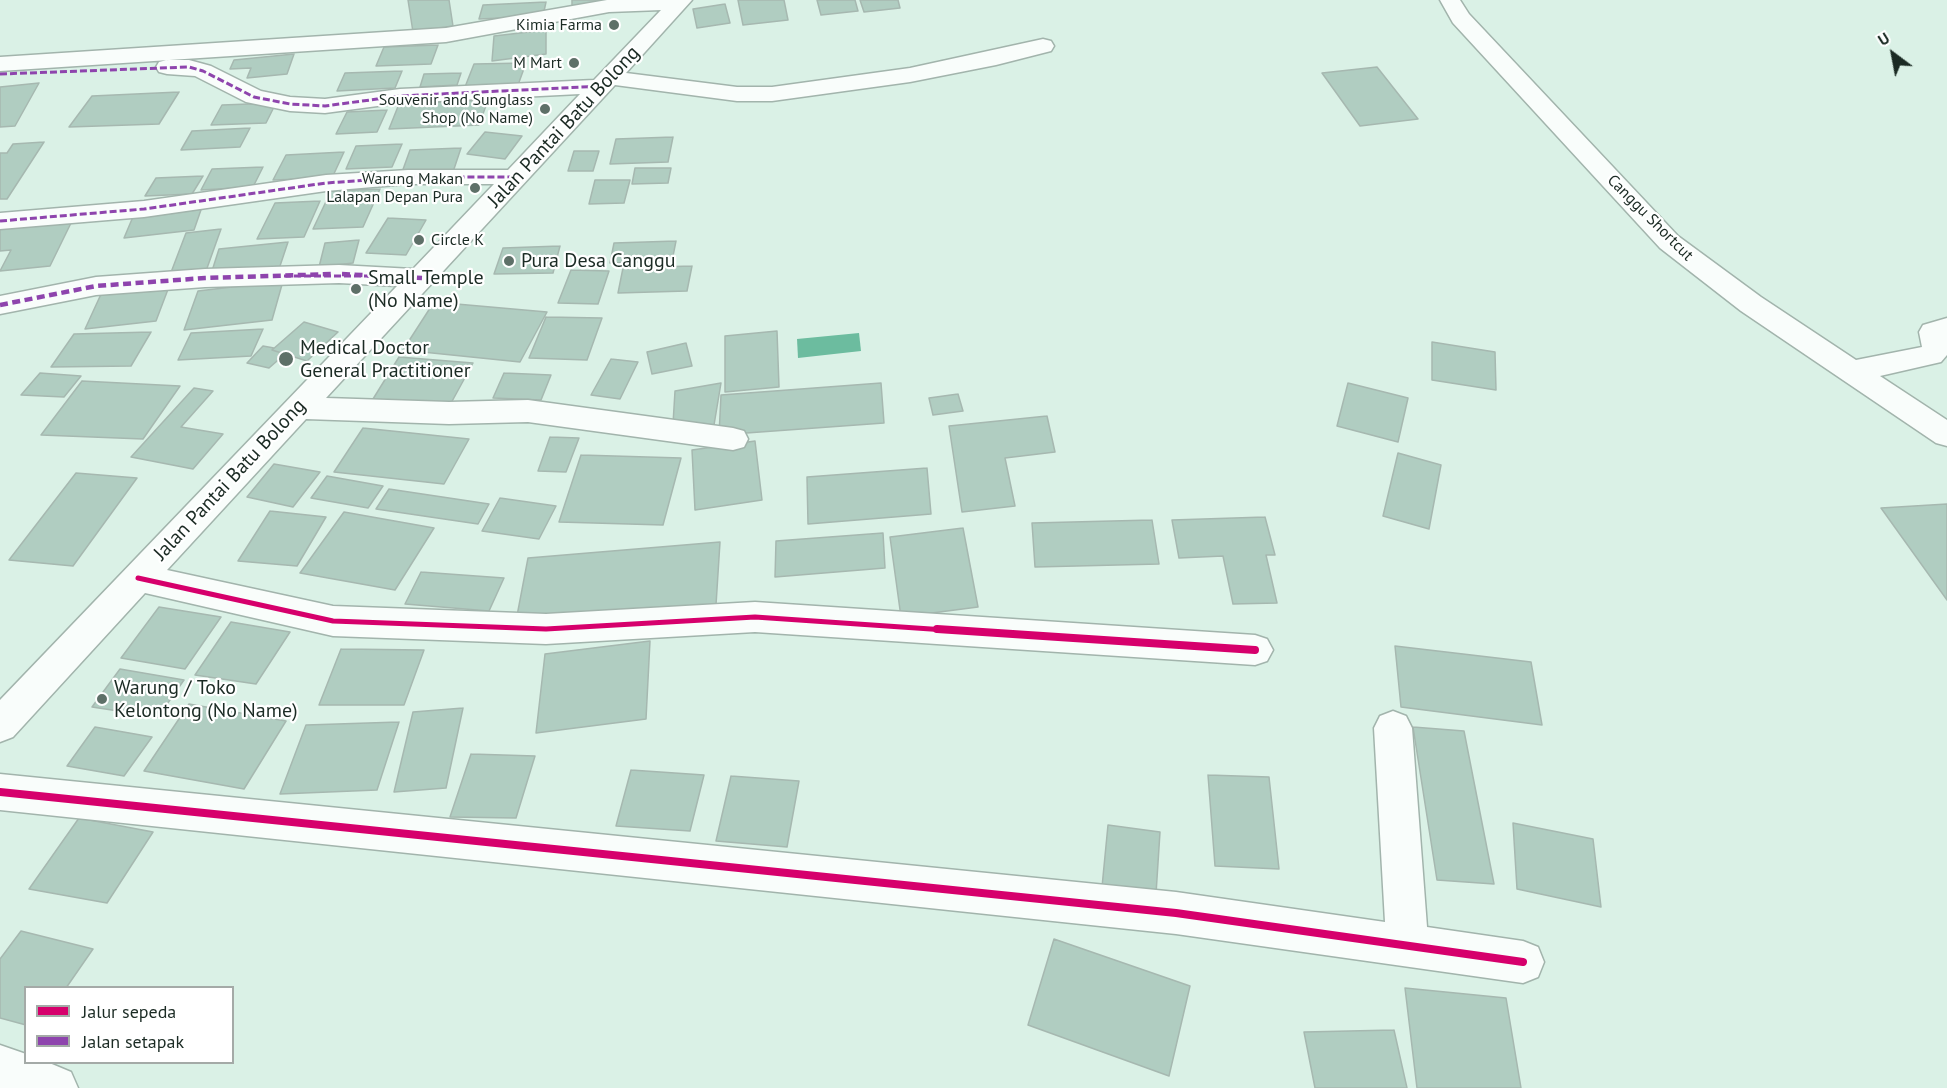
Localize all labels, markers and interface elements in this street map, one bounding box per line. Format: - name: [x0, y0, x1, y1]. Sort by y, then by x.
- place label: Kimia Farma: [516, 15, 602, 35]
- marker: Kimia Farma: [607, 18, 621, 32]
- north arrow: [1863, 24, 1923, 84]
- text: U: [1874, 28, 1893, 50]
- street label: Jalan Pantai Batu Bolong: [483, 41, 645, 213]
- place label: M Mart: [513, 53, 562, 73]
- marker: M Mart: [567, 56, 581, 70]
- place label: Souvenir and Sunglass Shop (No Name): [379, 90, 533, 128]
- marker: Souvenir and Sunglass Shop (No Name): [538, 102, 552, 116]
- place label: Warung Makan Lalapan Depan Pura: [326, 169, 463, 207]
- street label: Canggu Shortcut: [1603, 171, 1697, 265]
- marker: Warung Makan Lalapan Depan Pura: [468, 181, 482, 195]
- place label: Circle K: [431, 230, 484, 250]
- marker: Circle K: [412, 233, 426, 247]
- place label: Pura Desa Canggu: [521, 249, 675, 273]
- marker: Pura Desa Canggu: [502, 254, 516, 268]
- place label: Small Temple (No Name): [368, 266, 484, 313]
- marker: Small Temple (No Name): [349, 282, 363, 296]
- place label: Medical Doctor General Practitioner: [300, 336, 471, 383]
- marker: Medical Doctor General Practitioner: [277, 350, 295, 368]
- street label: Jalan Pantai Batu Bolong: [149, 394, 311, 566]
- place label: Warung / Toko Kelontong (No Name): [114, 676, 298, 723]
- marker: Warung / Toko Kelontong (No Name): [95, 692, 109, 706]
- legend: [24, 986, 234, 1064]
- text: Jalur sepeda: [82, 1000, 176, 1023]
- text: Jalan setapak: [82, 1030, 184, 1053]

